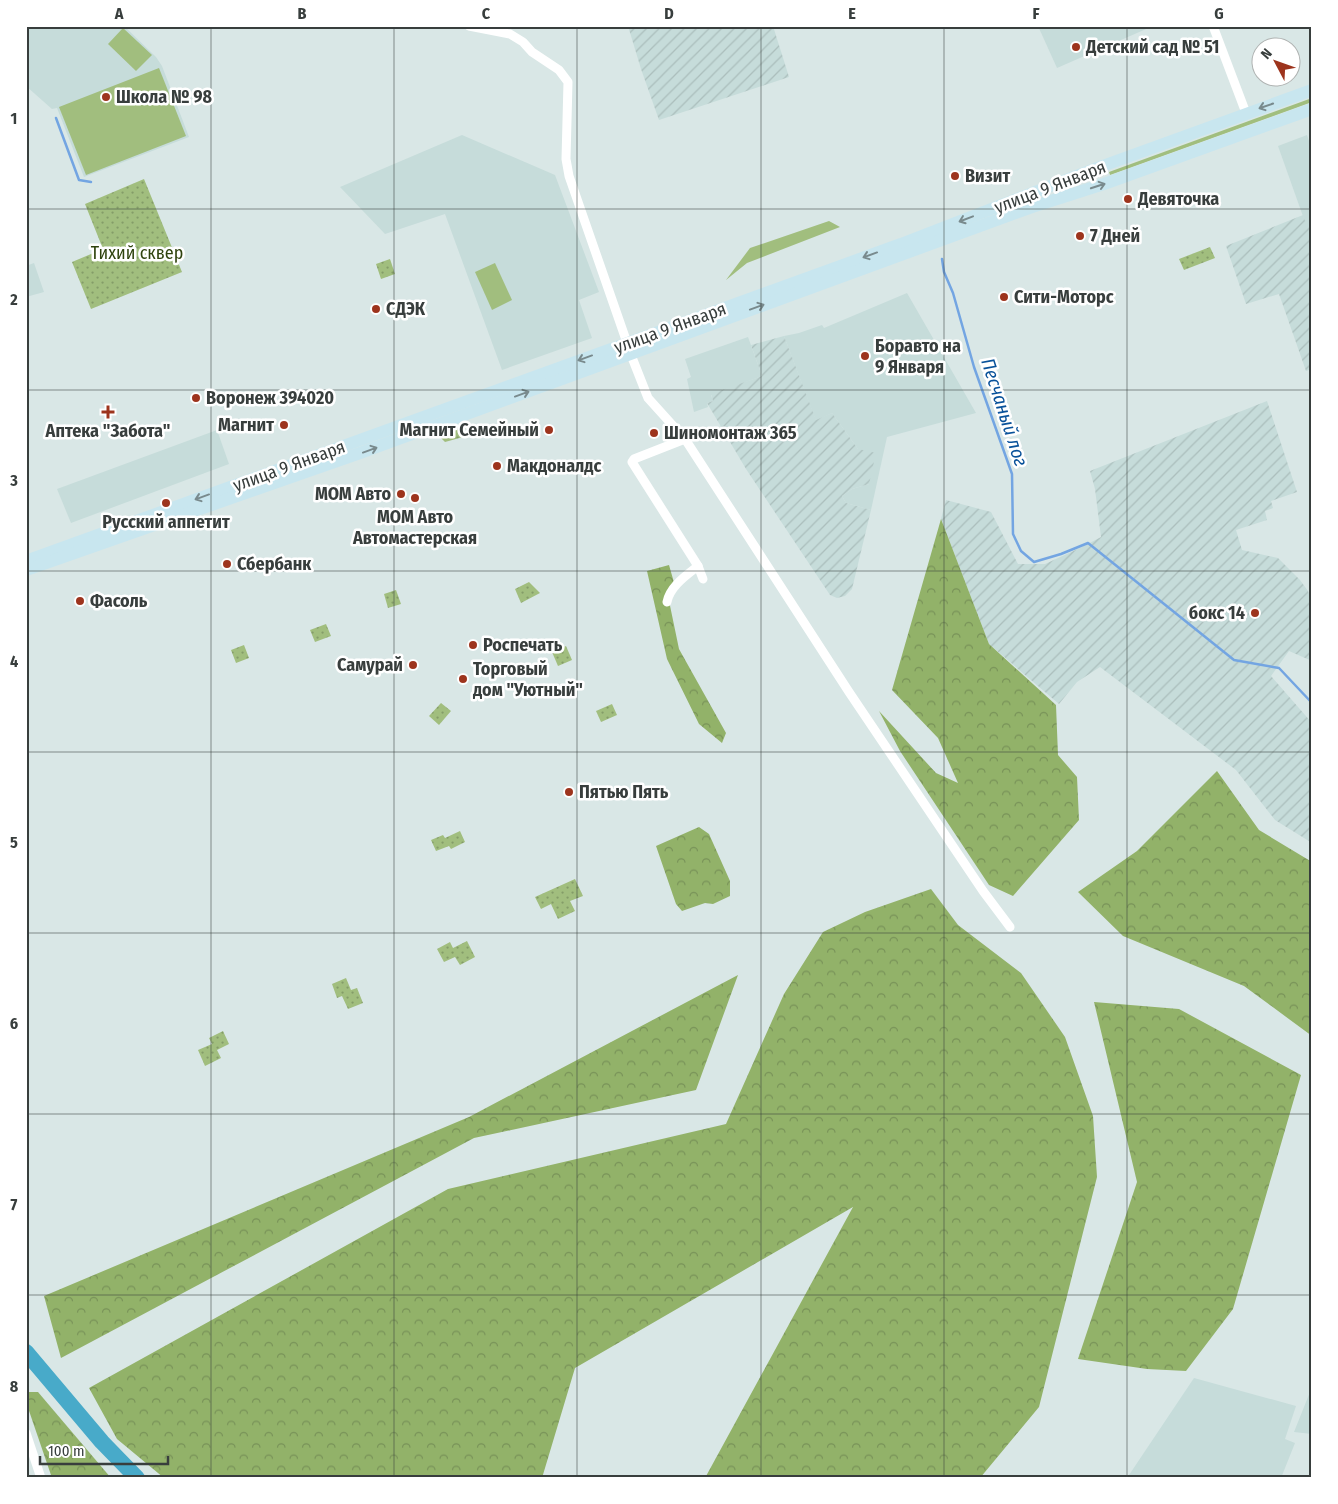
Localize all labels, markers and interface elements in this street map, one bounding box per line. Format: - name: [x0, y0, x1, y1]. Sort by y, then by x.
- text: A: [114, 4, 124, 23]
- text: B: [298, 4, 307, 23]
- text: C: [482, 4, 491, 23]
- text: D: [664, 4, 674, 23]
- text: E: [848, 4, 856, 23]
- text: F: [1032, 4, 1040, 23]
- text: G: [1214, 4, 1224, 23]
- place label: Детский сад № 51: [1085, 36, 1219, 58]
- north arrow: [1250, 38, 1300, 88]
- marker: Детский сад № 51: [1070, 41, 1082, 53]
- text: N: [1257, 45, 1276, 63]
- place label: Школа № 98: [116, 86, 212, 108]
- marker: Школа № 98: [100, 91, 112, 103]
- one-way arrow: [1258, 102, 1274, 111]
- text: 1: [11, 109, 17, 128]
- street label: улица 9 Января: [991, 156, 1109, 218]
- place label: Визит: [965, 165, 1010, 187]
- marker: Визит: [949, 170, 961, 182]
- one-way arrow: [1089, 181, 1105, 191]
- place label: Девяточка: [1137, 188, 1219, 210]
- marker: Девяточка: [1122, 193, 1134, 205]
- one-way arrow: [959, 215, 975, 224]
- place label: 7 Дней: [1090, 225, 1140, 247]
- marker: 7 Дней: [1074, 230, 1086, 242]
- park label: Тихий сквер: [91, 242, 183, 264]
- one-way arrow: [862, 251, 878, 260]
- place label: Сити-Моторс: [1014, 286, 1114, 308]
- text: 2: [9, 290, 18, 309]
- marker: Сити-Моторс: [998, 291, 1010, 303]
- place label: СДЭК: [386, 298, 426, 320]
- street label: улица 9 Января: [611, 298, 729, 358]
- one-way arrow: [748, 302, 764, 311]
- marker: СДЭК: [370, 303, 382, 315]
- place label: Боравто на 9 Января: [875, 335, 961, 378]
- marker: Боравто на 9 Января: [859, 350, 871, 362]
- one-way arrow: [578, 354, 593, 363]
- water label: Песчаный лог: [976, 355, 1033, 469]
- place label: Воронеж 394020: [206, 387, 334, 409]
- one-way arrow: [514, 389, 530, 398]
- marker: Воронеж 394020: [190, 392, 202, 404]
- marker: Аптека "Забота": [102, 406, 114, 418]
- place label: Магнит: [218, 414, 274, 436]
- marker: Магнит: [278, 419, 290, 431]
- place label: Магнит Семейный: [400, 419, 539, 441]
- place label: Аптека "Забота": [45, 420, 170, 442]
- place label: Шиномонтаж 365: [664, 422, 797, 444]
- marker: Магнит Семейный: [543, 424, 555, 436]
- marker: Шиномонтаж 365: [648, 427, 660, 439]
- street label: улица 9 Января: [230, 436, 348, 496]
- one-way arrow: [361, 445, 377, 454]
- place label: Макдоналдс: [507, 455, 601, 477]
- marker: Макдоналдс: [491, 460, 503, 472]
- text: 3: [9, 471, 18, 490]
- place label: МОМ Авто: [315, 483, 391, 505]
- marker: МОМ Авто: [395, 488, 407, 500]
- marker: МОМ Авто Автомастерская: [409, 492, 421, 504]
- one-way arrow: [195, 493, 210, 502]
- marker: Русский аппетит: [160, 497, 172, 509]
- place label: МОМ Авто Автомастерская: [352, 506, 477, 549]
- place label: Русский аппетит: [102, 511, 230, 533]
- place label: Сбербанк: [237, 553, 312, 575]
- marker: Сбербанк: [221, 558, 233, 570]
- place label: Фасоль: [90, 590, 148, 612]
- marker: Фасоль: [74, 595, 86, 607]
- place label: бокс 14: [1189, 602, 1245, 624]
- marker: бокс 14: [1249, 607, 1261, 619]
- place label: Роспечать: [483, 634, 563, 656]
- marker: Роспечать: [467, 639, 479, 651]
- text: 4: [10, 652, 18, 671]
- place label: Самурай: [337, 654, 403, 676]
- place label: Торговый дом "Уютный": [472, 658, 583, 701]
- marker: Самурай: [407, 659, 419, 671]
- marker: Торговый дом "Уютный": [457, 673, 469, 685]
- place label: Пятью Пять: [579, 781, 669, 803]
- marker: Пятью Пять: [563, 786, 575, 798]
- text: 5: [10, 833, 18, 852]
- text: 6: [10, 1014, 18, 1033]
- text: 7: [11, 1195, 18, 1214]
- text: 8: [10, 1377, 19, 1396]
- scale bar: [40, 1434, 168, 1466]
- text: 100 m: [48, 1442, 85, 1460]

